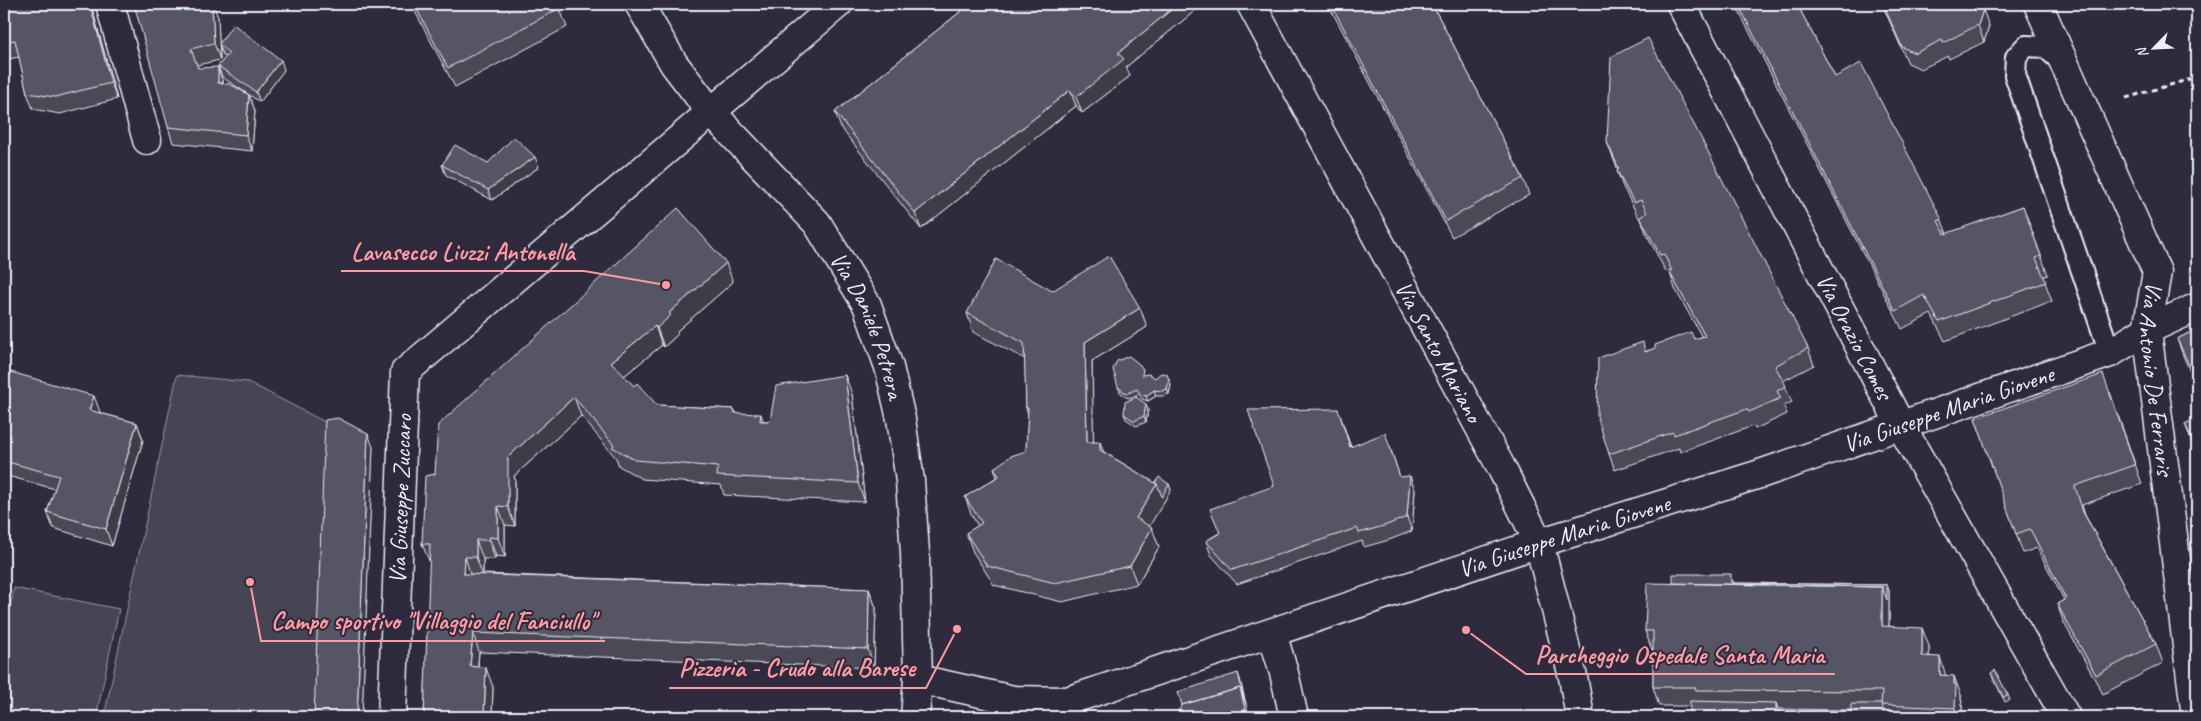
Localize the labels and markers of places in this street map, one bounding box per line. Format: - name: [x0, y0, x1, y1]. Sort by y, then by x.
- callout: Lavasecco Liuzzi Antonella: [341, 231, 584, 271]
- callout: Campo sportivo "Villaggio del Fanciullo": [261, 601, 605, 641]
- callout: Parcheggio Ospedale Santa Maria: [1526, 634, 1835, 674]
- callout: Pizzeria - Crudo alla Barese: [669, 648, 926, 688]

